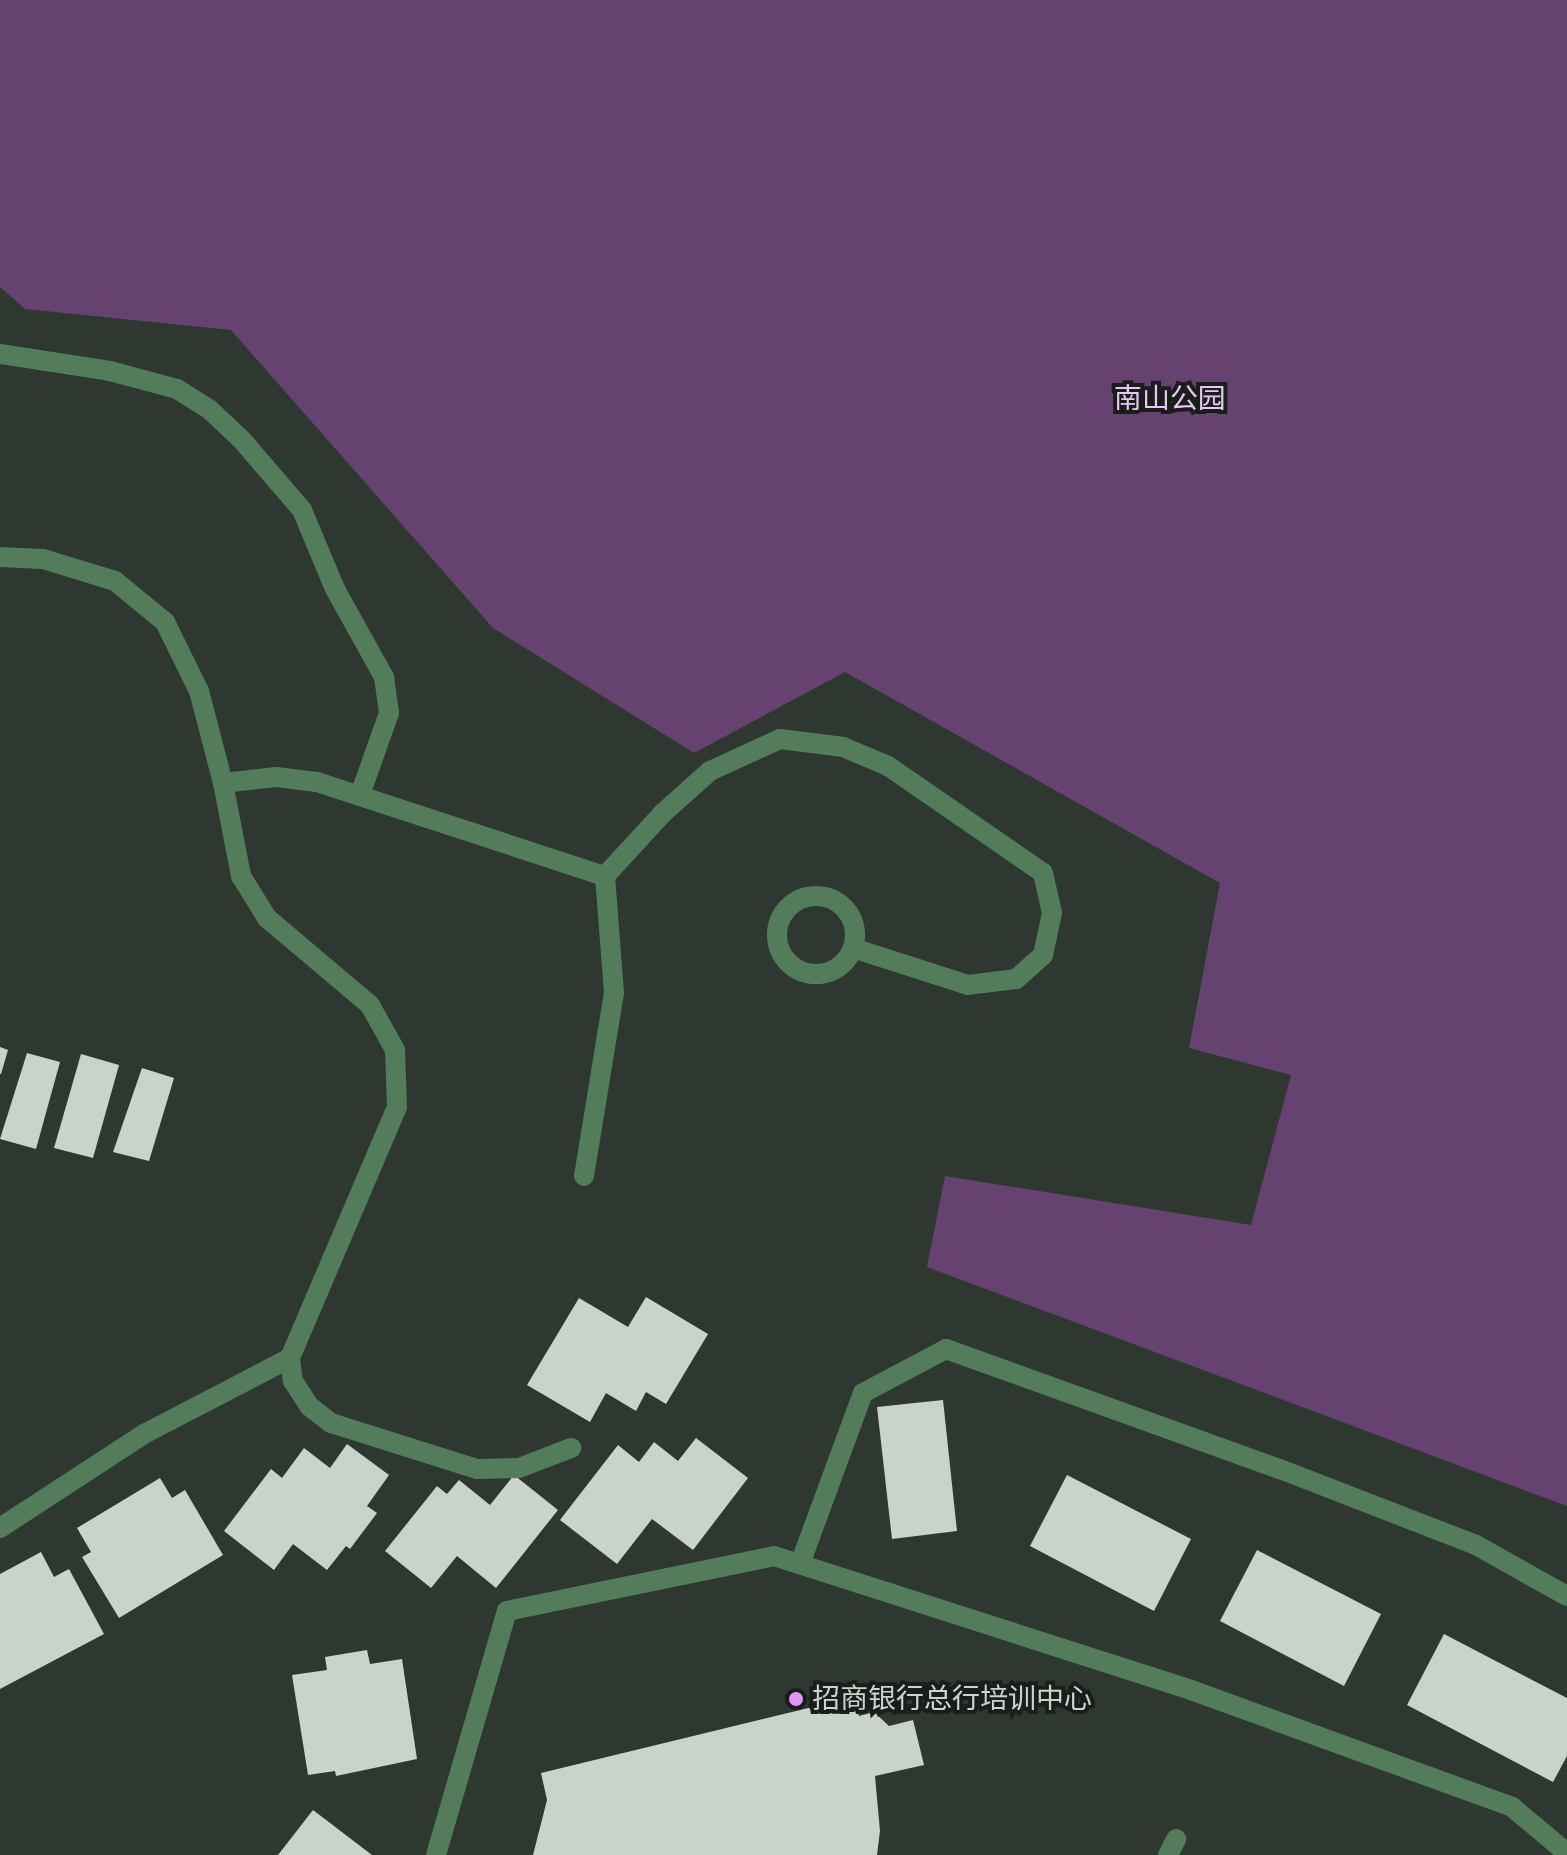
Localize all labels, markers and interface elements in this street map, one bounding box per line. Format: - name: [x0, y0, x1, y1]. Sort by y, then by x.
- park label: 南山公园: [1114, 382, 1226, 416]
- place label: 招商银行总行培训中心: [812, 1682, 1092, 1716]
- marker: 招商银行总行培训中心: [787, 1690, 805, 1708]

